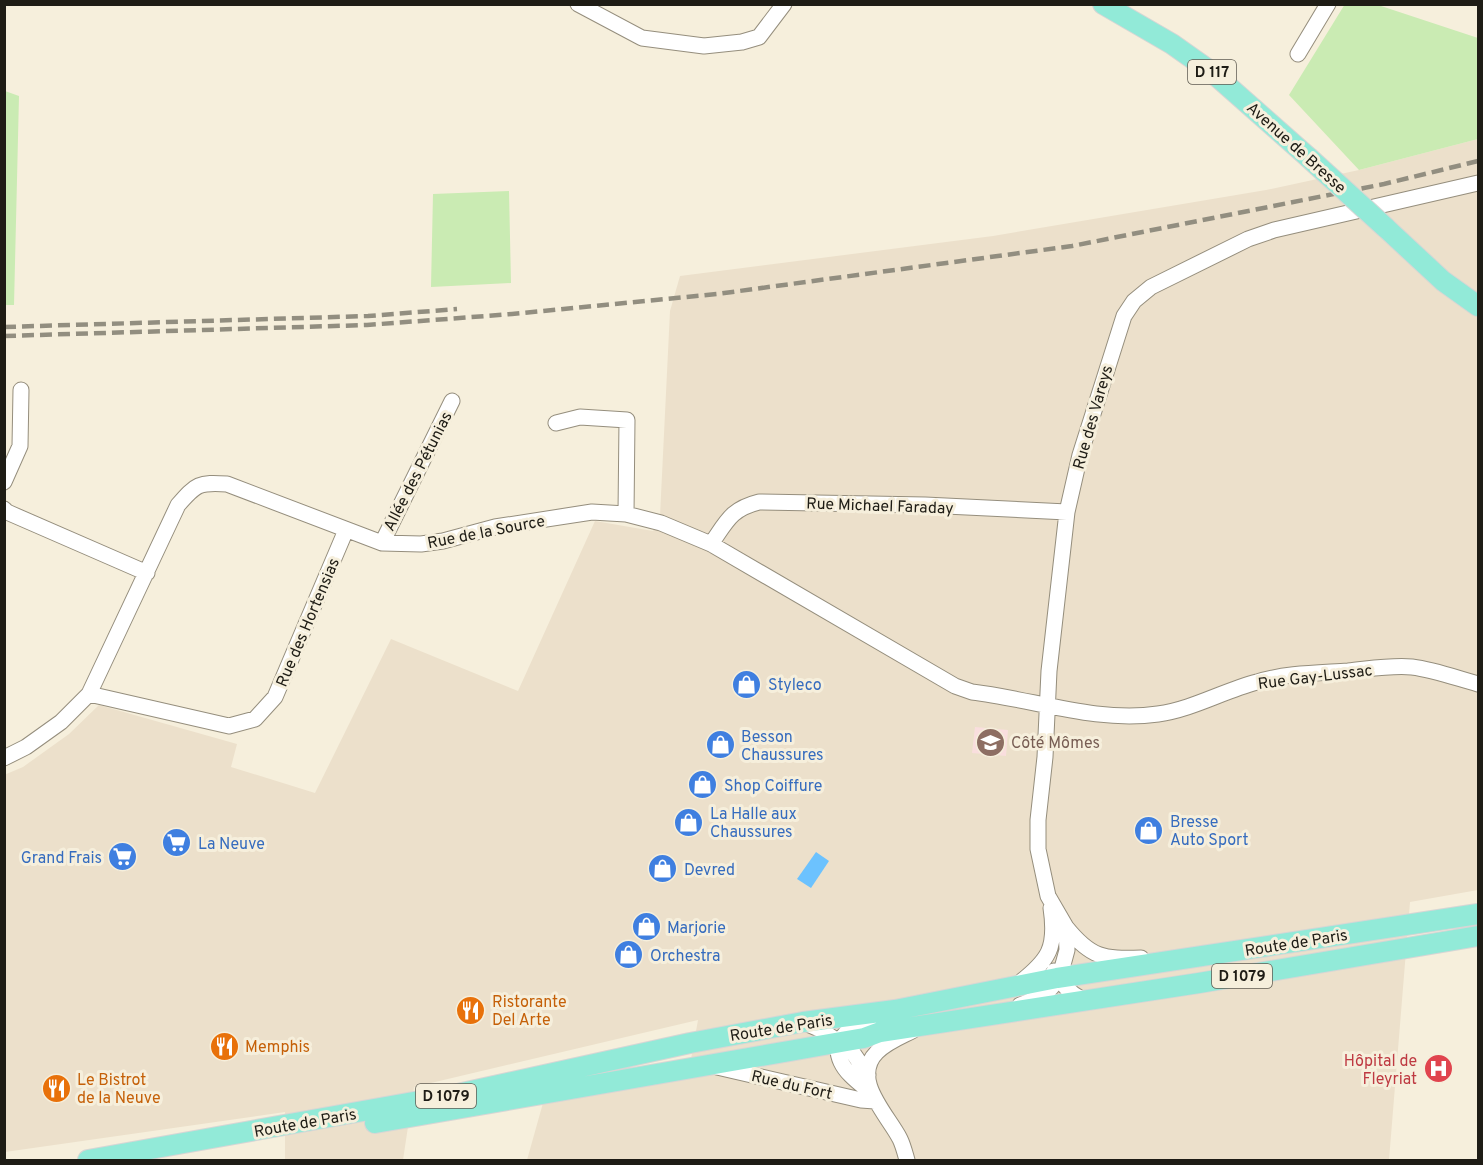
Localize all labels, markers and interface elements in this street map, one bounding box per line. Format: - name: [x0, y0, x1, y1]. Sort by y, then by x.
- road number: D 117: [1188, 60, 1236, 84]
- street label: Avenue de Bresse: [1242, 99, 1349, 198]
- street label: Rue des Vareys: [1069, 363, 1118, 472]
- street label: Allée des Pétunias: [380, 409, 458, 535]
- street label: Rue Michael Faraday: [806, 494, 954, 520]
- street label: Rue de la Source: [426, 512, 547, 554]
- street label: Rue des Hortensias: [273, 555, 345, 690]
- street label: Rue Gay-Lussac: [1257, 661, 1374, 695]
- shop icon: Styleco: [731, 668, 763, 700]
- place label: Styleco: [768, 676, 822, 696]
- school or university icon: Côté Mômes: [974, 726, 1006, 758]
- place label: Besson Chaussures: [741, 728, 824, 766]
- shop icon: Besson Chaussures: [704, 729, 736, 761]
- place label: Côté Mômes: [1011, 734, 1100, 754]
- shop icon: Shop Coiffure: [687, 769, 719, 801]
- place label: Shop Coiffure: [724, 777, 822, 797]
- place label: La Halle aux Chaussures: [710, 805, 797, 843]
- shop icon: La Halle aux Chaussures: [673, 806, 705, 838]
- place label: Bresse Auto Sport: [1170, 813, 1249, 851]
- shop icon: Bresse Auto Sport: [1133, 814, 1165, 846]
- supermarket icon: La Neuve: [161, 827, 193, 859]
- place label: La Neuve: [198, 835, 265, 855]
- supermarket icon: Grand Frais: [107, 841, 139, 873]
- place label: Grand Frais: [21, 849, 102, 869]
- shop icon: Devred: [647, 853, 679, 885]
- place label: Devred: [684, 861, 735, 881]
- shop icon: Marjorie: [630, 911, 662, 943]
- place label: Marjorie: [667, 919, 726, 939]
- street label: Route de Paris: [1243, 926, 1349, 962]
- shop icon: Orchestra: [613, 939, 645, 971]
- place label: Orchestra: [650, 947, 720, 967]
- road number: D 1079: [1212, 964, 1272, 988]
- place label: Ristorante Del Arte: [492, 993, 567, 1031]
- restaurant icon: Ristorante Del Arte: [455, 994, 487, 1026]
- street label: Route de Paris: [728, 1011, 834, 1047]
- restaurant icon: Memphis: [208, 1030, 240, 1062]
- place label: Memphis: [245, 1038, 310, 1058]
- place label: Hôpital de Fleyriat: [1344, 1052, 1417, 1090]
- hospital icon: Hôpital de Fleyriat: [1422, 1053, 1454, 1085]
- street label: Rue du Fort: [749, 1067, 834, 1105]
- place label: Le Bistrot de la Neuve: [77, 1071, 161, 1109]
- restaurant icon: Le Bistrot de la Neuve: [40, 1072, 72, 1104]
- road number: D 1079: [416, 1084, 476, 1108]
- street label: Route de Paris: [252, 1105, 358, 1143]

